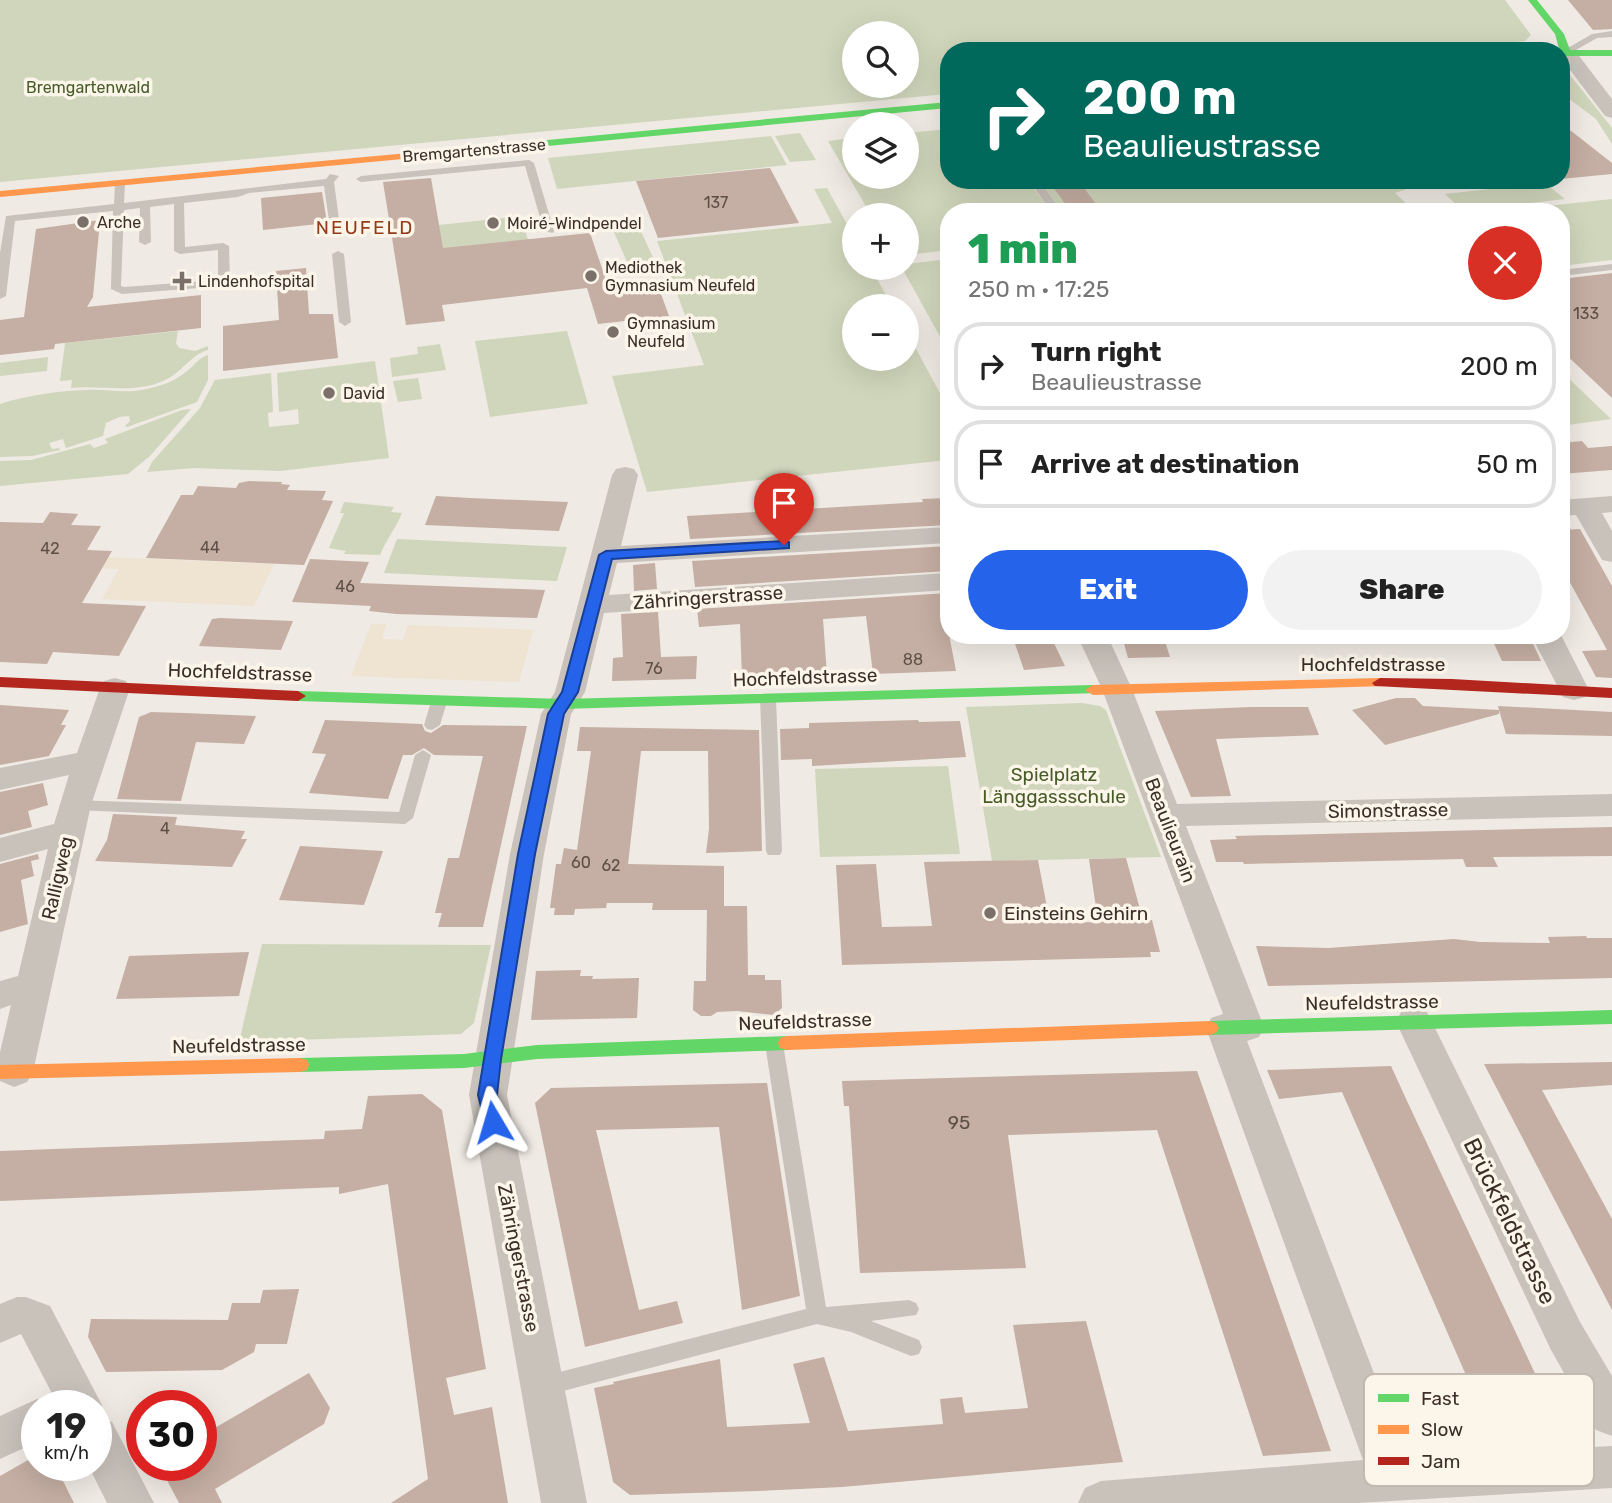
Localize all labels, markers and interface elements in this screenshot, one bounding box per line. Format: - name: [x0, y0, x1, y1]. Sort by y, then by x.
- map controls: [842, 21, 919, 371]
- button: search: [842, 21, 919, 98]
- text: 200 m: [1083, 68, 1237, 126]
- icon: right: [968, 70, 1059, 161]
- park label: Bremgartenwald: [26, 78, 150, 97]
- button: layers: [842, 112, 919, 189]
- text: Beaulieustrasse: [1083, 127, 1321, 165]
- street label: Bremgartenstrasse: [402, 135, 546, 166]
- house number: 137: [704, 193, 728, 212]
- button: +: [842, 203, 919, 280]
- place label: Arche: [97, 213, 141, 232]
- marker: Arche: [75, 214, 91, 230]
- place label: Moiré-Windpendel: [507, 214, 642, 233]
- marker: Moiré-Windpendel: [485, 215, 501, 231]
- district label: NEUFELD: [316, 216, 414, 239]
- text: 1 min: [968, 224, 1078, 274]
- button: close: [1468, 226, 1542, 300]
- place label: Mediothek Gymnasium Neufeld: [605, 258, 755, 295]
- marker: Mediothek Gymnasium Neufeld: [583, 268, 599, 284]
- marker: Lindenhofspital: [172, 271, 192, 291]
- place label: Lindenhofspital: [198, 272, 314, 291]
- text: 250 m · 17:25: [968, 275, 1109, 303]
- button: −: [842, 294, 919, 371]
- house number: 133: [1573, 304, 1599, 323]
- place label: Gymnasium Neufeld: [627, 314, 715, 351]
- marker: Gymnasium Neufeld: [605, 324, 621, 340]
- text: Turn right: [1031, 337, 1161, 368]
- icon: right: [972, 347, 1010, 385]
- text: 200 m: [1460, 351, 1538, 382]
- text: Beaulieustrasse: [1031, 368, 1202, 396]
- place label: David: [343, 384, 385, 403]
- marker: David: [321, 385, 337, 401]
- icon: arrive: [972, 445, 1010, 483]
- text: Arrive at destination: [1031, 449, 1299, 480]
- text: 50 m: [1477, 449, 1538, 480]
- pin: [754, 473, 814, 545]
- icon: arrive: [765, 484, 803, 522]
- house number: 44: [200, 538, 220, 557]
- house number: 42: [40, 539, 60, 558]
- button: Exit: [968, 550, 1248, 630]
- button: Share: [1262, 550, 1542, 630]
- house number: 46: [335, 577, 355, 596]
- street label: Zähringerstrasse: [632, 581, 784, 614]
- house number: 88: [903, 650, 923, 669]
- street label: Hochfeldstrasse: [1301, 653, 1445, 676]
- street label: Hochfeldstrasse: [167, 658, 313, 687]
- house number: 76: [645, 659, 663, 678]
- street label: Hochfeldstrasse: [732, 663, 878, 692]
- park label: Spielplatz Länggassschule: [982, 763, 1126, 808]
- street label: Beaulieurain: [1140, 775, 1201, 886]
- street label: Simonstrasse: [1328, 798, 1448, 823]
- house number: 4: [160, 819, 170, 838]
- street label: Ralligweg: [37, 834, 78, 922]
- house number: 60: [571, 853, 591, 872]
- house number: 62: [601, 856, 621, 875]
- place label: Einsteins Gehirn: [1004, 902, 1148, 925]
- marker: Einsteins Gehirn: [982, 905, 998, 921]
- street label: Neufeldstrasse: [1305, 990, 1439, 1015]
- street label: Neufeldstrasse: [738, 1008, 872, 1035]
- street label: Neufeldstrasse: [172, 1033, 306, 1058]
- position arrow: [456, 1085, 530, 1159]
- house number: 95: [948, 1111, 970, 1134]
- street label: Brückfeldstrasse: [1458, 1133, 1562, 1309]
- street label: Zähringerstrasse: [493, 1182, 544, 1334]
- legend: [1364, 1374, 1594, 1486]
- text: Fast: [1421, 1387, 1460, 1410]
- speed limit sign: 30: [126, 1390, 217, 1481]
- text: 19: [47, 1405, 86, 1447]
- text: Slow: [1421, 1418, 1463, 1441]
- text: km/h: [44, 1442, 89, 1464]
- text: Jam: [1421, 1450, 1460, 1473]

